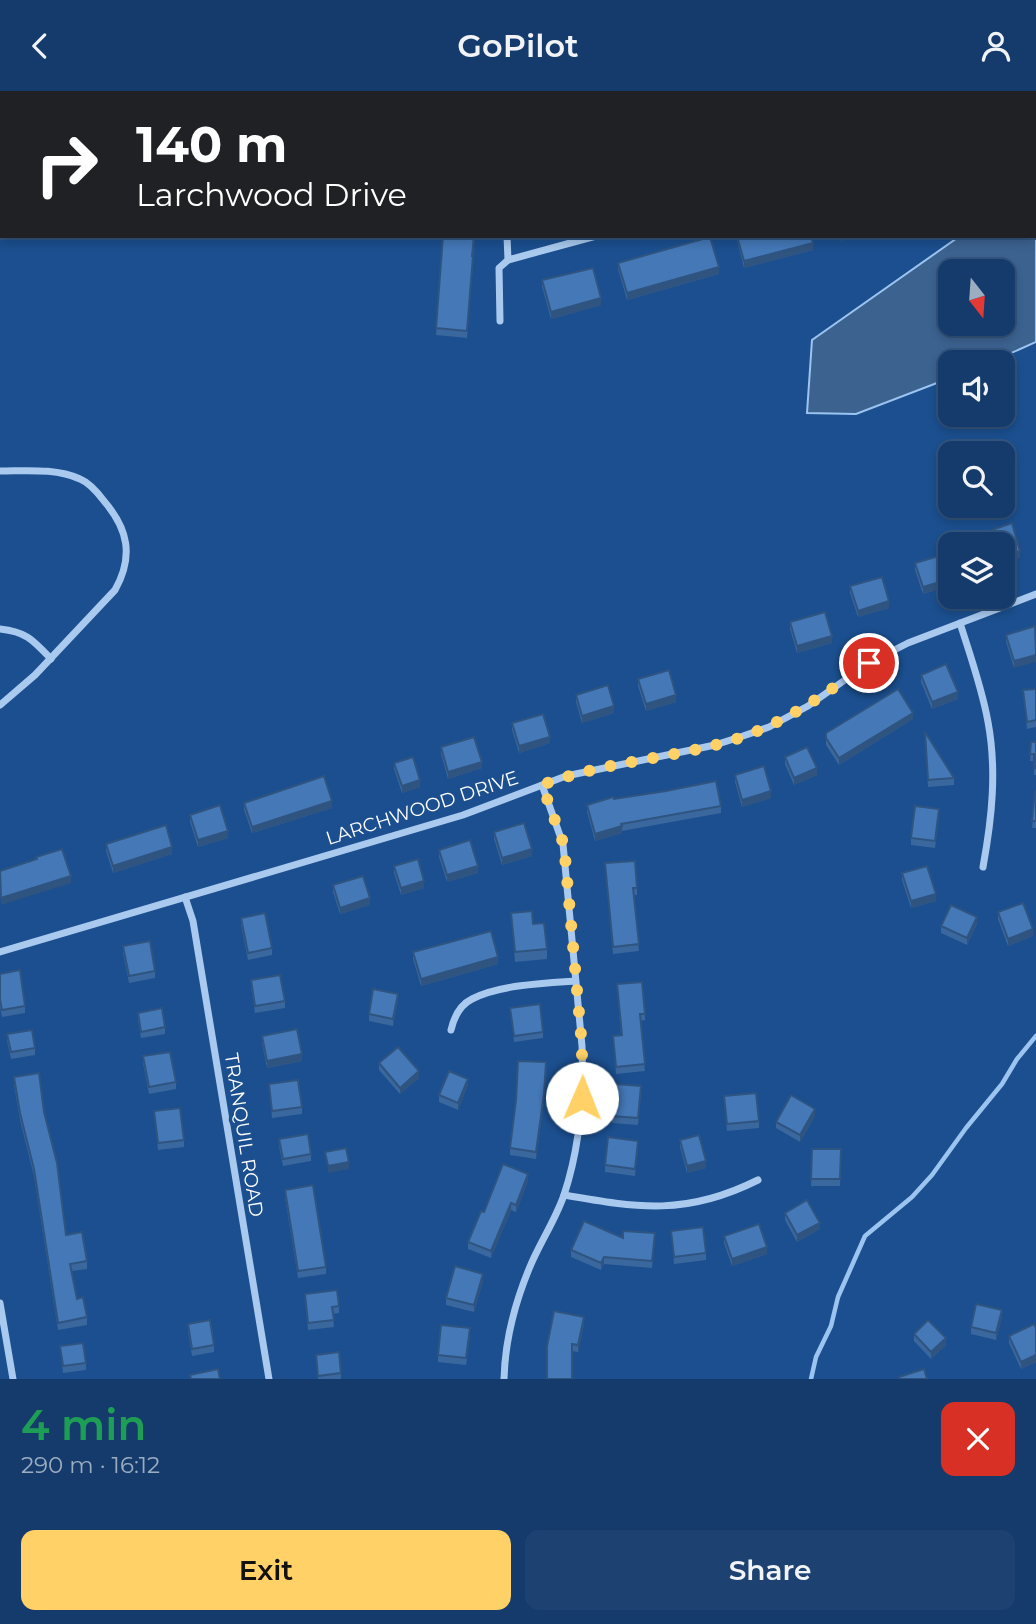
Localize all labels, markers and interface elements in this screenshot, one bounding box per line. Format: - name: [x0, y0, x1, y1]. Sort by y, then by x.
- text: GoPilot: [457, 26, 579, 65]
- icon: back: [21, 27, 59, 65]
- icon: person: [977, 27, 1015, 65]
- text: 140 m: [136, 115, 288, 174]
- icon: right: [21, 119, 112, 210]
- text: Larchwood Drive: [136, 175, 407, 214]
- north arrow: [938, 259, 1015, 336]
- map controls: [938, 259, 1015, 609]
- button: sound: [938, 350, 1015, 427]
- button: search: [938, 441, 1015, 518]
- button: layers: [938, 532, 1015, 609]
- pin: [839, 633, 899, 693]
- icon: arrive: [850, 644, 888, 682]
- street label: LARCHWOOD DRIVE: [323, 766, 521, 850]
- street label: TRANQUIL ROAD: [220, 1052, 268, 1218]
- position arrow: [545, 1061, 619, 1135]
- text: 4 min: [21, 1399, 146, 1451]
- button: close: [941, 1402, 1015, 1476]
- text: 290 m · 16:12: [21, 1451, 160, 1479]
- button: Exit: [21, 1530, 511, 1610]
- button: Share: [525, 1530, 1015, 1610]

